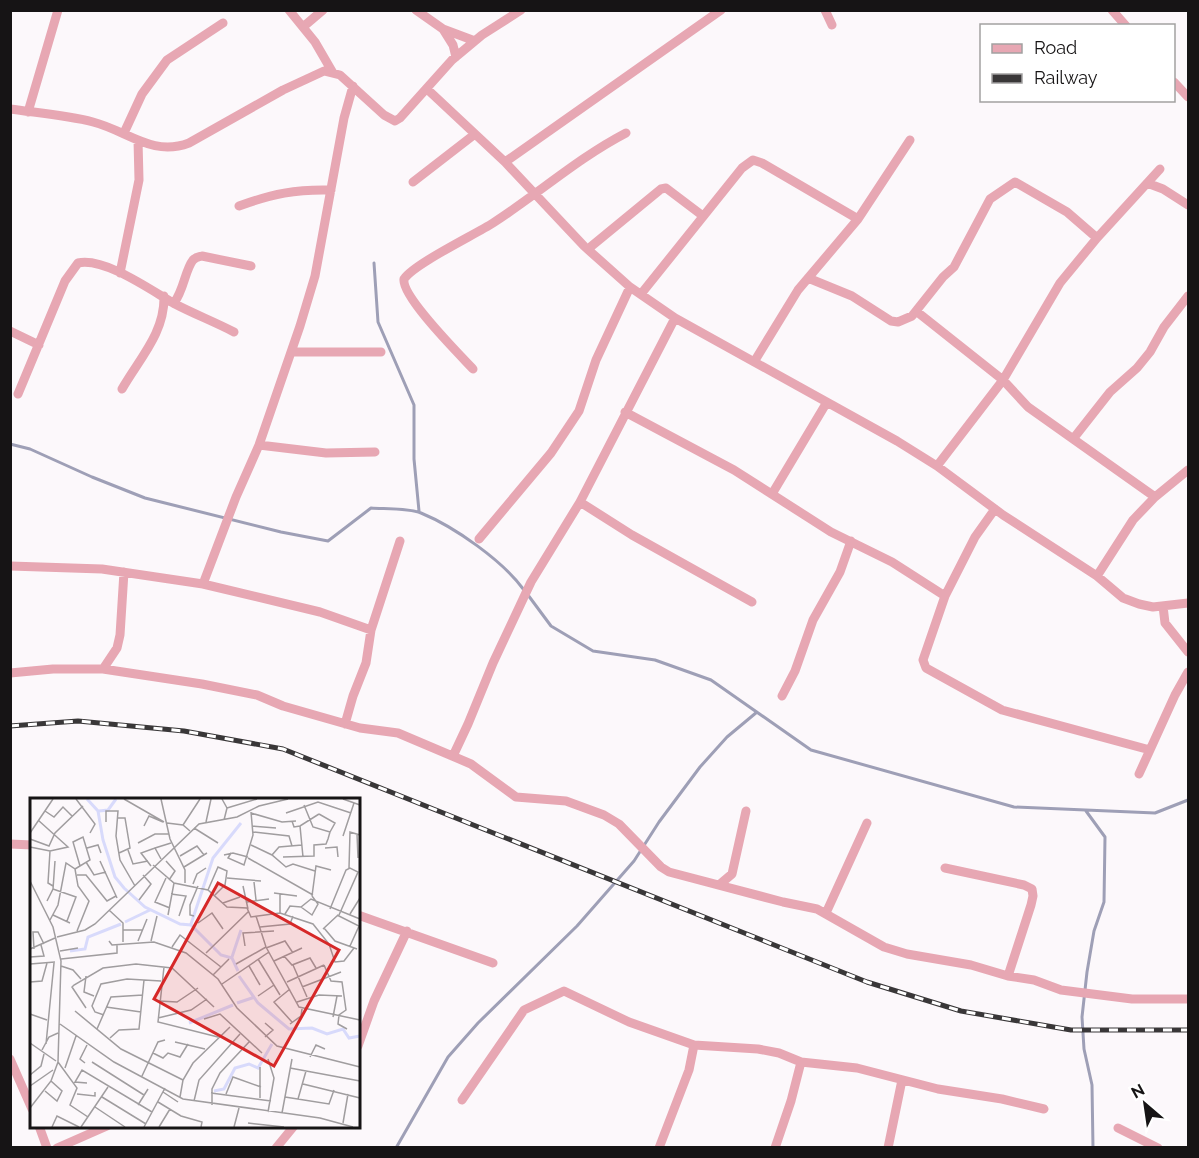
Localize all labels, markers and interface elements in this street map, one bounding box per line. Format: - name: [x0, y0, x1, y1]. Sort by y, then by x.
- legend: [980, 24, 1175, 102]
- text: Road: [1034, 37, 1077, 58]
- text: Railway: [1034, 67, 1098, 88]
- inset map: [30, 798, 360, 1128]
- north arrow: [1115, 1074, 1175, 1134]
- text: N: [1128, 1080, 1148, 1103]

